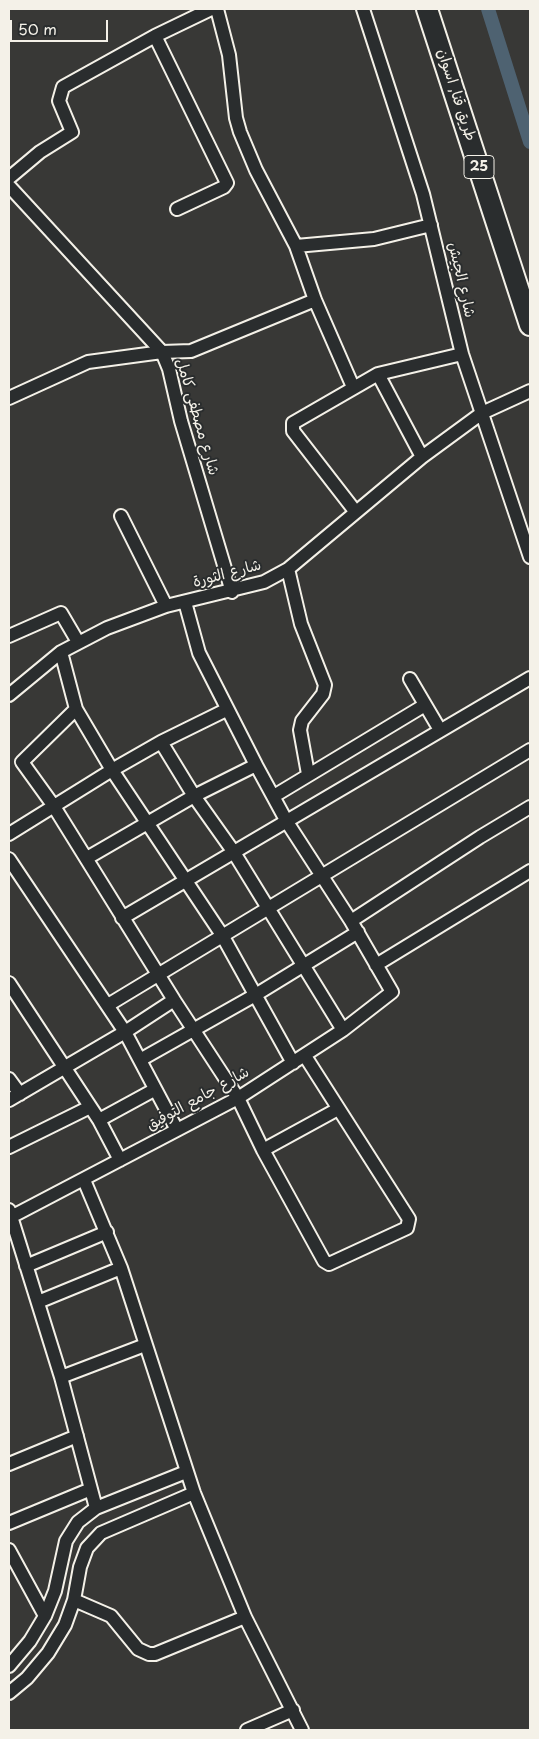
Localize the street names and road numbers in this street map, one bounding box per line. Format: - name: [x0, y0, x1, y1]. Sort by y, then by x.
- street label: طريق قنا, اسوان: [433, 47, 479, 143]
- road number: 25: [464, 156, 494, 178]
- street label: شارع الجيش: [444, 241, 478, 319]
- street label: شارع مصطفى كامل: [172, 356, 222, 478]
- street label: شارع الثورة: [191, 556, 263, 592]
- street label: شارع جامع التوفيق: [143, 1063, 253, 1135]

